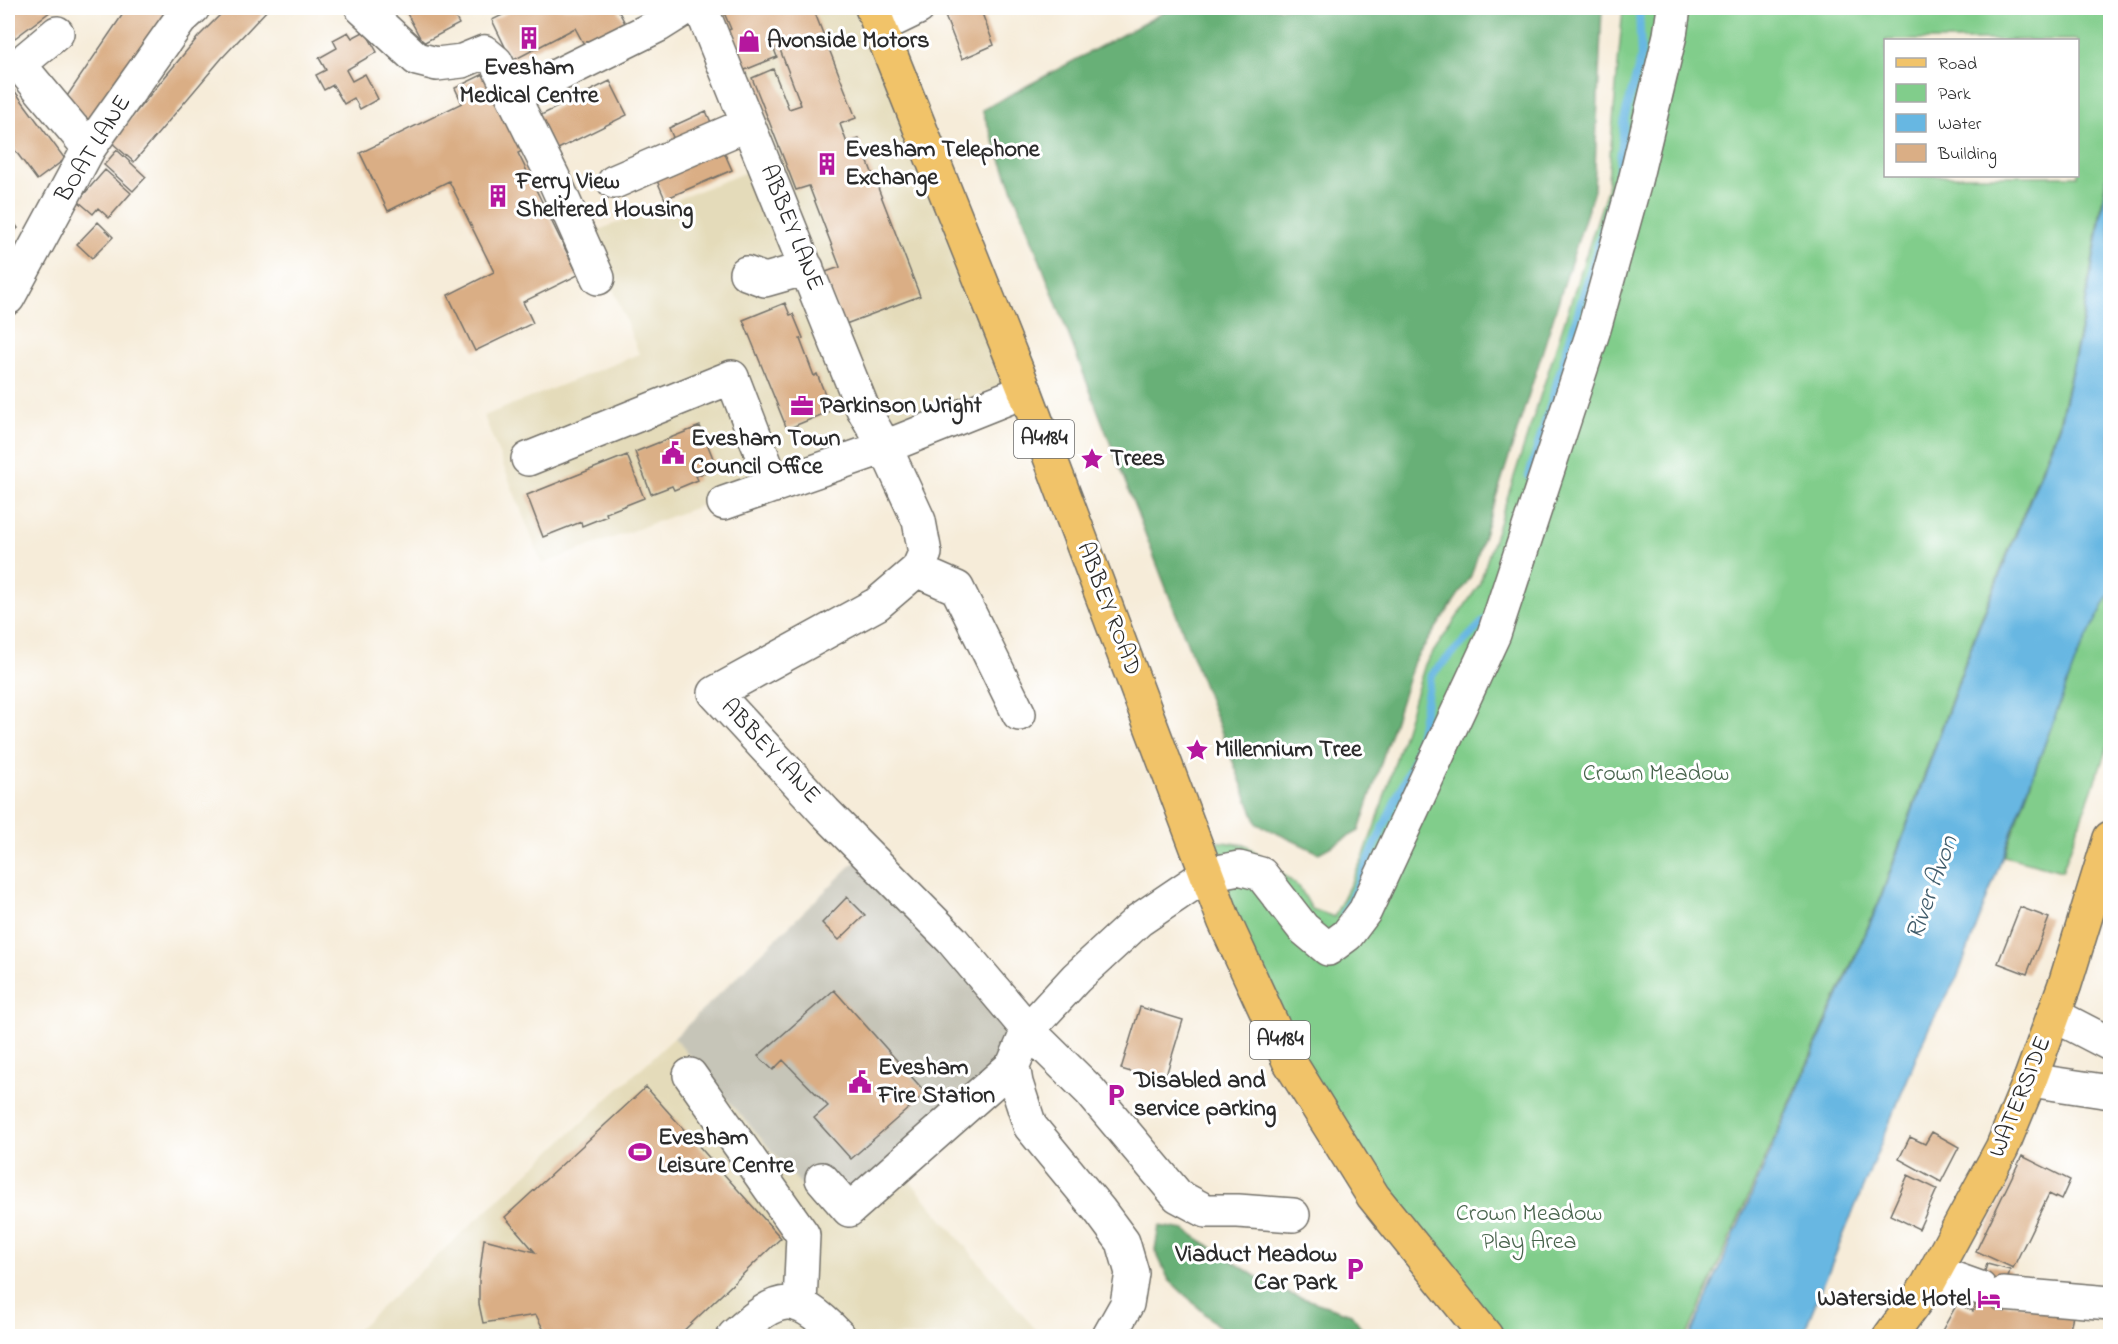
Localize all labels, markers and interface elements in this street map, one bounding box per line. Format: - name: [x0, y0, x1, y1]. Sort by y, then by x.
- place label: Avonside Motors: [767, 24, 929, 59]
- building icon: Evesham Medical Centre: [516, 25, 542, 51]
- shop icon: Avonside Motors: [736, 28, 762, 54]
- legend: [1884, 39, 2079, 177]
- place label: Evesham Medical Centre: [460, 51, 600, 114]
- text: Road: [1938, 52, 1977, 78]
- text: Park: [1938, 82, 1971, 108]
- street label: BOAT LANE: [47, 88, 141, 210]
- text: Water: [1938, 112, 1982, 138]
- place label: Evesham Telephone Exchange: [845, 133, 1041, 197]
- text: Building: [1937, 142, 1997, 169]
- building icon: Evesham Telephone Exchange: [814, 151, 840, 177]
- street label: ABBEY LANE: [750, 160, 832, 296]
- place label: Ferry View Sheltered Housing: [515, 165, 694, 229]
- building icon: Ferry View Sheltered Housing: [485, 183, 511, 209]
- place label: Parkinson Wright: [820, 389, 983, 425]
- office icon: Parkinson Wright: [789, 393, 815, 419]
- road number: A4184: [1014, 420, 1074, 458]
- place label: Evesham Town Council Office: [691, 422, 840, 485]
- public building icon: Evesham Town Council Office: [660, 440, 686, 466]
- place label: Trees: [1110, 442, 1165, 477]
- place icon: Trees: [1079, 446, 1105, 472]
- street label: ABBEY ROAD: [1067, 537, 1149, 681]
- street label: ABBEY LANE: [712, 691, 828, 813]
- place label: Millennium Tree: [1215, 733, 1363, 768]
- place icon: Millennium Tree: [1184, 737, 1210, 763]
- park label: Crown Meadow: [1583, 757, 1729, 792]
- water label: River Avon: [1897, 829, 1970, 945]
- road number: A4184: [1250, 1021, 1310, 1059]
- street label: WATERSIDE: [1981, 1031, 2061, 1163]
- place label: Evesham Fire Station: [877, 1051, 995, 1114]
- place label: Disabled and service parking: [1133, 1064, 1277, 1128]
- public building icon: Evesham Fire Station: [847, 1069, 873, 1095]
- parking icon: Disabled and service parking: [1103, 1082, 1129, 1108]
- place label: Evesham Leisure Centre: [658, 1121, 795, 1184]
- sports icon: Evesham Leisure Centre: [627, 1139, 653, 1165]
- park label: Crown Meadow Play Area: [1456, 1197, 1602, 1261]
- place label: Viaduct Meadow Car Park: [1174, 1238, 1337, 1301]
- parking icon: Viaduct Meadow Car Park: [1342, 1256, 1368, 1282]
- place label: Waterside Hotel: [1817, 1282, 1971, 1317]
- hotel icon: Waterside Hotel: [1976, 1286, 2002, 1312]

